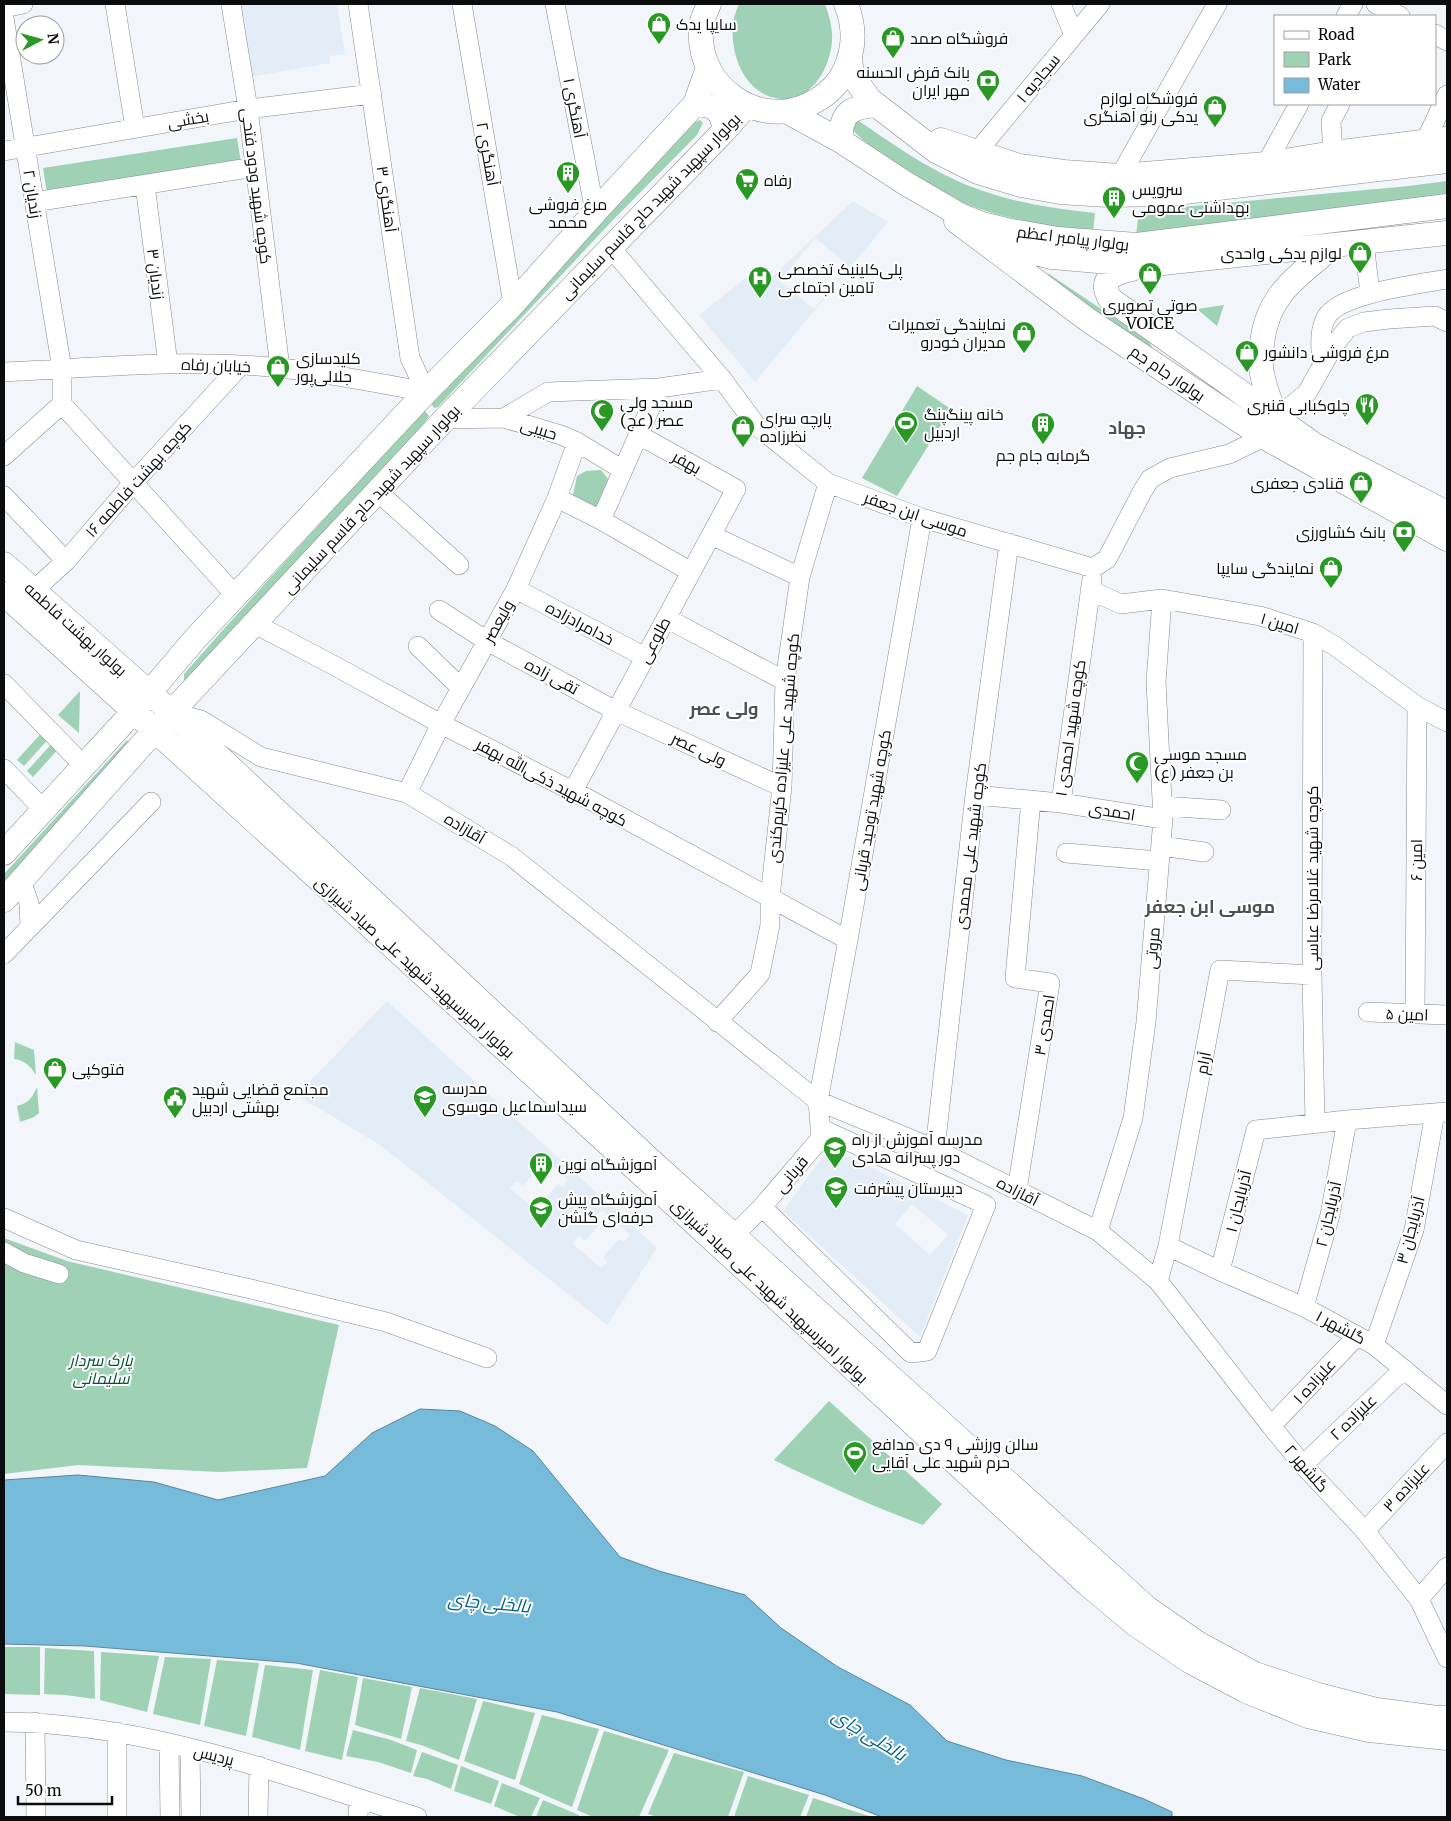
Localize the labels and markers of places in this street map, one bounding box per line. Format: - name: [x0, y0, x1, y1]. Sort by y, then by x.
- shop icon: سایپا یدک: [646, 11, 672, 45]
- place label: سایپا یدک: [676, 14, 737, 35]
- shop icon: فروشگاه صمد: [880, 25, 906, 59]
- place label: فروشگاه صمد: [910, 28, 1008, 48]
- place label: بانک قرض الحسنه مهر ایران: [856, 62, 970, 101]
- bank icon: بانک قرض الحسنه مهر ایران: [975, 68, 1001, 102]
- place label: فروشگاه لوازم یدکی رنو آهنگری: [1084, 88, 1199, 127]
- shop icon: فروشگاه لوازم یدکی رنو آهنگری: [1202, 94, 1228, 128]
- building icon: مرغ فروشی محمد: [555, 160, 581, 194]
- supermarket icon: رفاه: [734, 167, 760, 201]
- place label: رفاه: [764, 170, 792, 190]
- place label: سرویس بهداشتی عمومی: [1132, 179, 1250, 218]
- building icon: سرویس بهداشتی عمومی: [1101, 185, 1127, 219]
- place label: مرغ فروشی محمد: [529, 194, 607, 232]
- shop icon: لوازم یدکی واحدی: [1347, 240, 1373, 274]
- place label: لوازم یدکی واحدی: [1220, 243, 1342, 265]
- place label: پلی‌کلینیک تخصصی تامین اجتماعی: [778, 259, 903, 298]
- shop icon: صوتی تصویری VOICE: [1137, 261, 1163, 295]
- hospital icon: پلی‌کلینیک تخصصی تامین اجتماعی: [747, 265, 773, 299]
- place label: صوتی تصویری VOICE: [1102, 295, 1198, 333]
- place label: نمایندگی تعمیرات مدیران خودرو: [888, 314, 1006, 353]
- shop icon: نمایندگی تعمیرات مدیران خودرو: [1011, 320, 1037, 354]
- shop icon: مرغ فروشی دانشور: [1234, 339, 1260, 373]
- place label: مرغ فروشی دانشور: [1263, 342, 1390, 364]
- place label: کلیدسازی جلالی‌پور: [295, 348, 361, 388]
- shop icon: کلیدسازی جلالی‌پور: [265, 354, 291, 388]
- place label: مسجد ولی عصر (عج): [620, 392, 693, 432]
- restaurant icon: چلوکبابی قنبری: [1354, 392, 1380, 426]
- place label: چلوکبابی قنبری: [1247, 395, 1350, 417]
- mosque icon: مسجد ولی عصر (عج): [589, 398, 615, 432]
- place label: خانه پینگ‌پنگ اردبیل: [924, 404, 1004, 443]
- place label: پارچه‌ سرای نظرزاده: [760, 408, 832, 446]
- sports icon: خانه پینگ‌پنگ اردبیل: [893, 410, 919, 444]
- building icon: گرمابه جام جم: [1030, 411, 1056, 445]
- shop icon: پارچه‌ سرای نظرزاده: [730, 414, 756, 448]
- place label: گرمابه جام جم: [996, 445, 1090, 467]
- shop icon: قنادی جعفری: [1348, 470, 1374, 504]
- place label: قنادی جعفری: [1251, 473, 1344, 494]
- bank icon: بانک کشاورزی: [1391, 519, 1417, 553]
- place label: بانک کشاورزی: [1296, 522, 1386, 543]
- shop icon: نمایندگی سایپا: [1318, 555, 1344, 589]
- place label: نمایندگی سایپا: [1216, 558, 1314, 579]
- place label: مسجد موسی بن جعفر (ع): [1154, 744, 1247, 784]
- mosque icon: مسجد موسی بن جعفر (ع): [1124, 750, 1150, 784]
- shop icon: فتوکپی: [42, 1056, 68, 1090]
- place label: فتوکپی: [72, 1059, 125, 1080]
- place label: مدرسه سیداسماعیل موسوی: [442, 1078, 587, 1117]
- place label: مجتمع قضایی شهید بهشتی اردبیل: [192, 1079, 329, 1118]
- school or university icon: مدرسه سیداسماعیل موسوی: [412, 1084, 438, 1118]
- public building icon: مجتمع قضایی شهید بهشتی اردبیل: [162, 1085, 188, 1119]
- place label: مدرسه آموزش از راه دور پسرانه هادی: [852, 1129, 983, 1169]
- school or university icon: مدرسه آموزش از راه دور پسرانه هادی: [822, 1135, 848, 1169]
- building icon: آموزشگاه نوین: [528, 1151, 554, 1185]
- place label: آموزشگاه نوین: [558, 1154, 658, 1175]
- school or university icon: دبیرستان پیشرفت: [823, 1175, 849, 1209]
- place label: دبیرستان پیشرفت: [854, 1178, 963, 1200]
- place label: آموزشگاه پیش حرفه‌ای گلشن: [558, 1189, 658, 1228]
- school or university icon: آموزشگاه پیش حرفه‌ای گلشن: [528, 1195, 554, 1229]
- place label: سالن ورزشی ۹ دی مدافع حرم شهید علی آقایی: [872, 1434, 1039, 1474]
- sports icon: سالن ورزشی ۹ دی مدافع حرم شهید علی آقایی: [842, 1440, 868, 1474]

